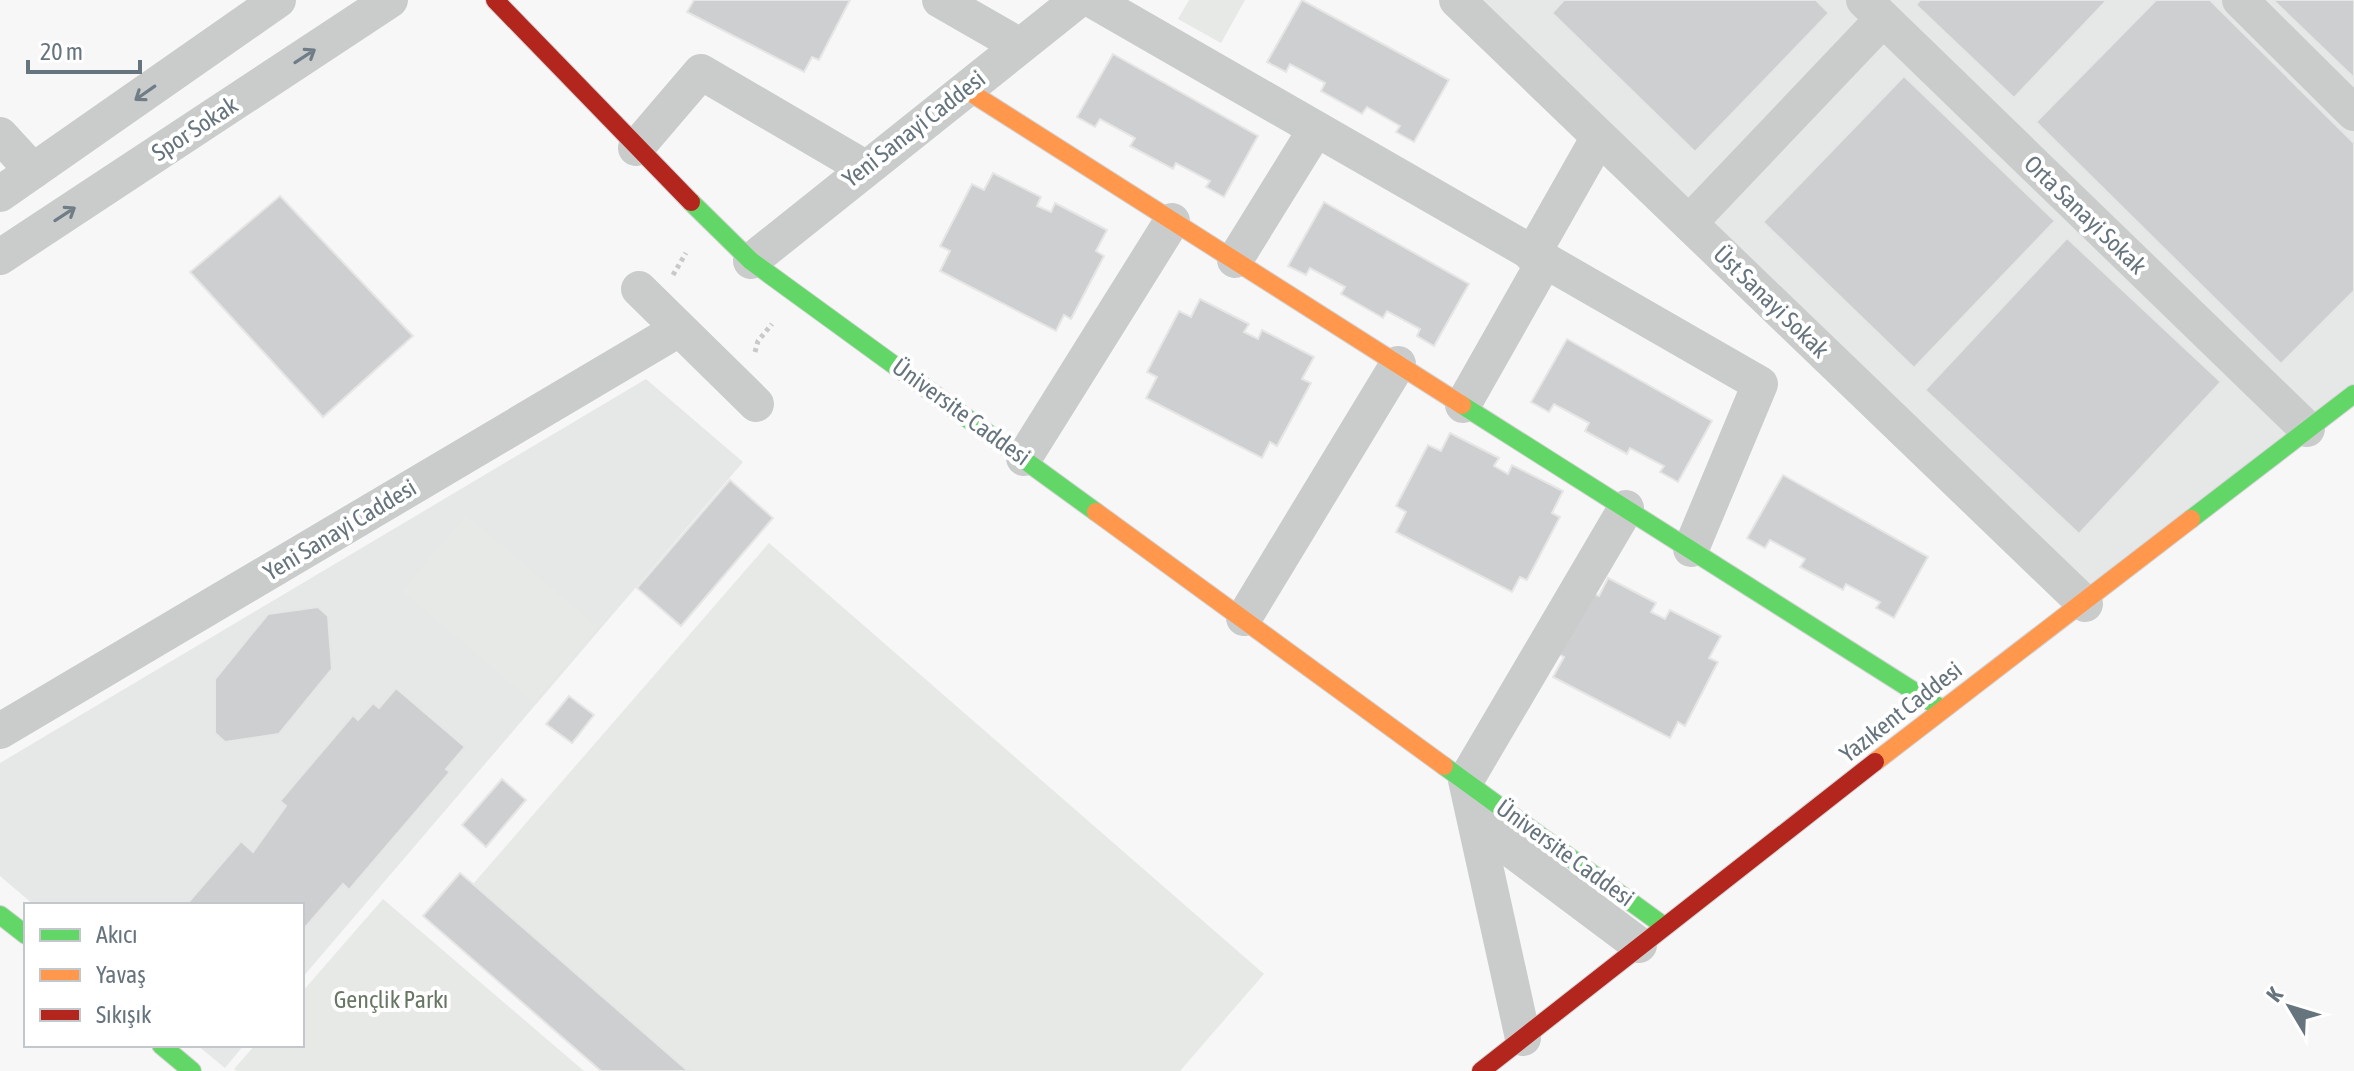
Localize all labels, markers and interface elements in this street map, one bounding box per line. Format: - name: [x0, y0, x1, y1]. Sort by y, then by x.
- scale bar: [28, 24, 140, 74]
- text: 20 m: [40, 38, 83, 65]
- one-way arrow: [294, 48, 316, 64]
- street label: Yeni Sanayi Caddesi: [837, 65, 990, 192]
- one-way arrow: [135, 85, 157, 101]
- street label: Spor Sokak: [147, 91, 243, 166]
- street label: Orta Sanayi Sokak: [2019, 150, 2152, 280]
- one-way arrow: [53, 206, 76, 222]
- street label: Üst Sanayi Sokak: [1708, 240, 1835, 363]
- street label: Üniversite Caddesi: [887, 353, 1035, 471]
- street label: Yeni Sanayi Caddesi: [259, 473, 421, 586]
- street label: Yazıkent Caddesi: [1834, 656, 1967, 767]
- street label: Üniversite Caddesi: [1491, 794, 1639, 912]
- legend: [24, 903, 304, 1047]
- text: Akıcı: [96, 921, 138, 948]
- text: Yavaş: [96, 961, 146, 988]
- north arrow: [2250, 967, 2330, 1047]
- text: K: [2261, 982, 2288, 1007]
- park label: Gençlik Parkı: [334, 986, 448, 1013]
- text: Sıkışık: [96, 1001, 152, 1028]

